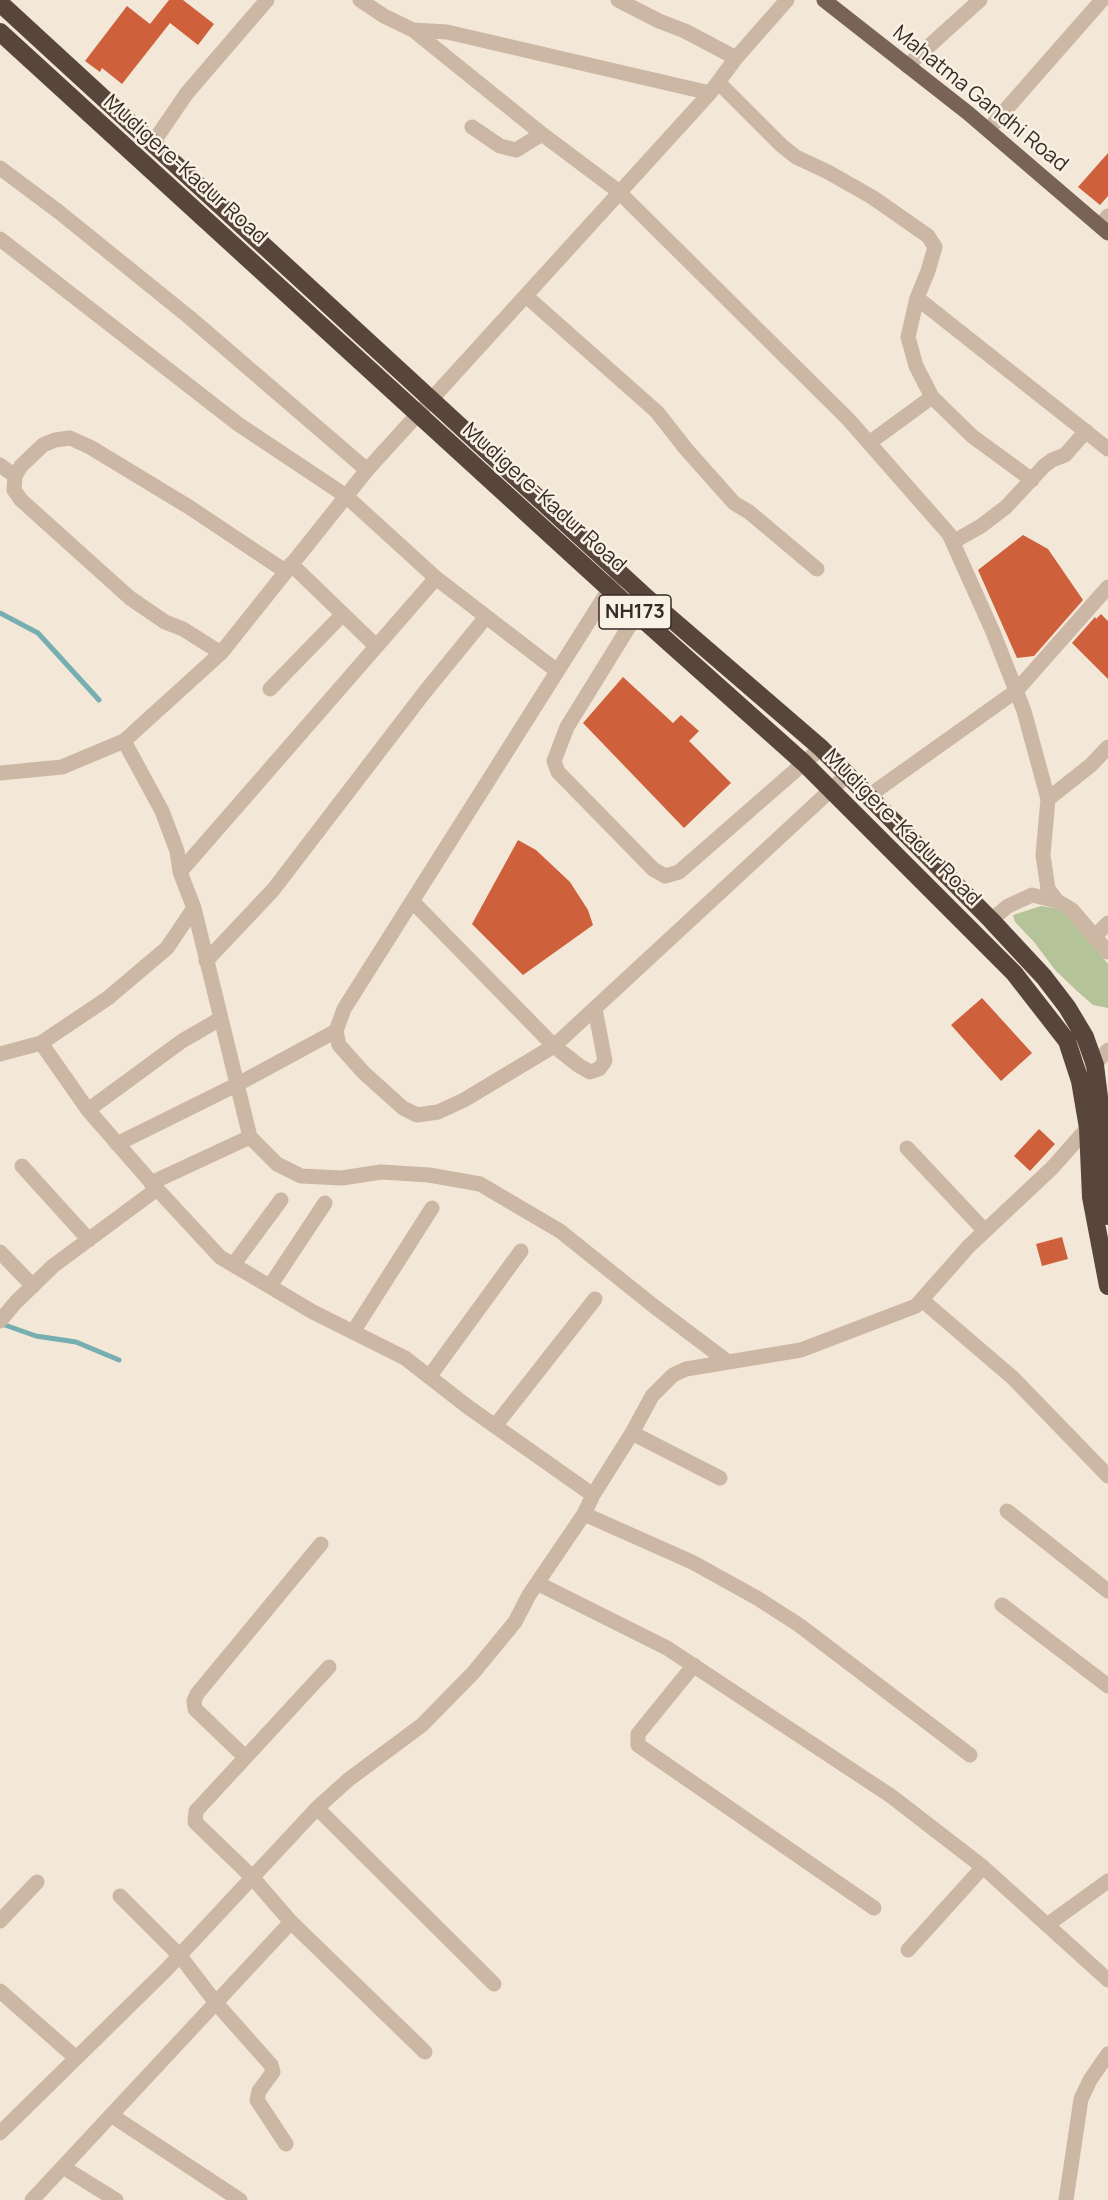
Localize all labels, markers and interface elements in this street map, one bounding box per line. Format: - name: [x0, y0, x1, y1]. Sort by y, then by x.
- street label: Mahatma Gandhi Road: [887, 21, 1073, 177]
- street label: Mudigere-Kadur Road: [98, 90, 272, 250]
- street label: Mudigere-Kadur Road: [457, 418, 631, 578]
- road number: NH173: [599, 595, 671, 629]
- street label: Mudigere-Kadur Road: [818, 744, 986, 912]

